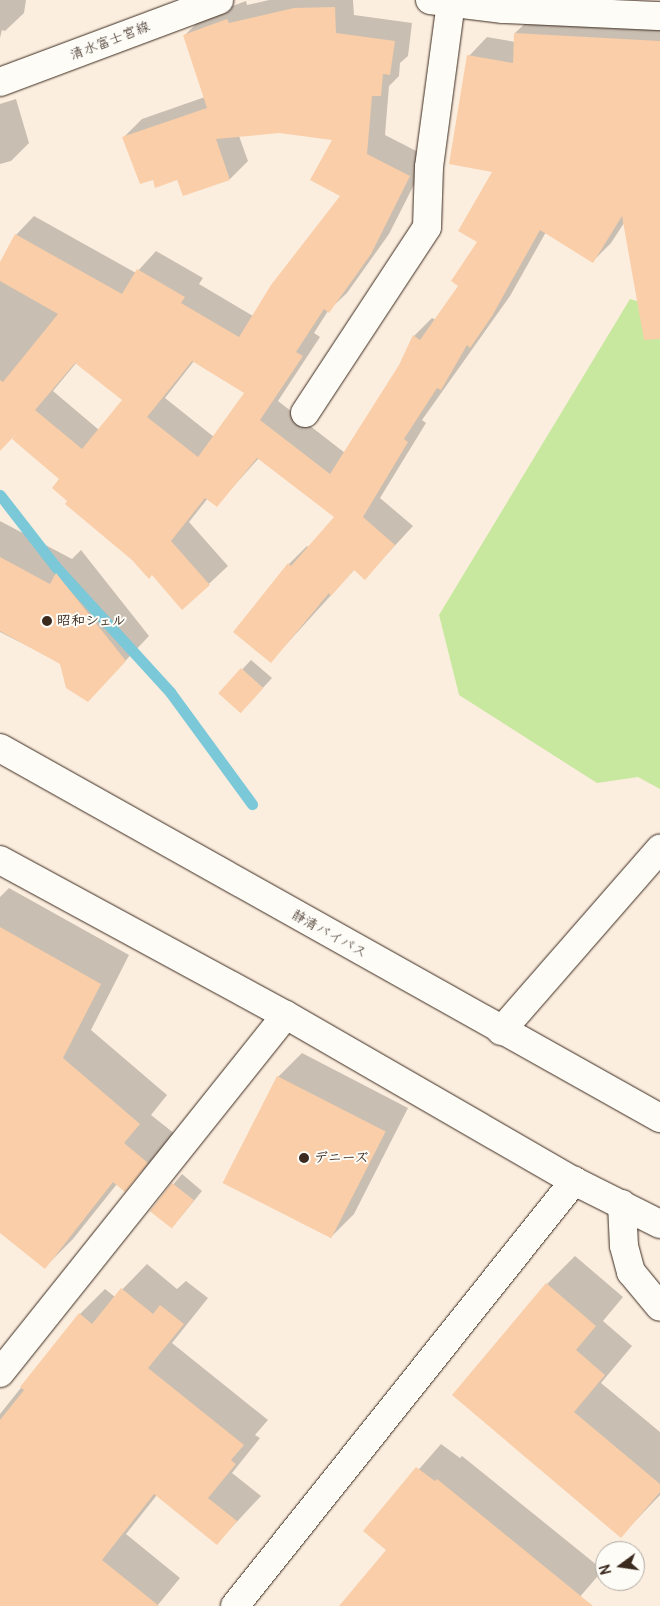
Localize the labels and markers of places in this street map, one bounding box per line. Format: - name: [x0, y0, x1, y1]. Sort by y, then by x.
- place label: 昭和シェル: [57, 613, 127, 629]
- marker: 昭和シェル: [41, 615, 53, 627]
- place label: デニーズ: [314, 1150, 370, 1166]
- marker: デニーズ: [298, 1152, 310, 1164]

